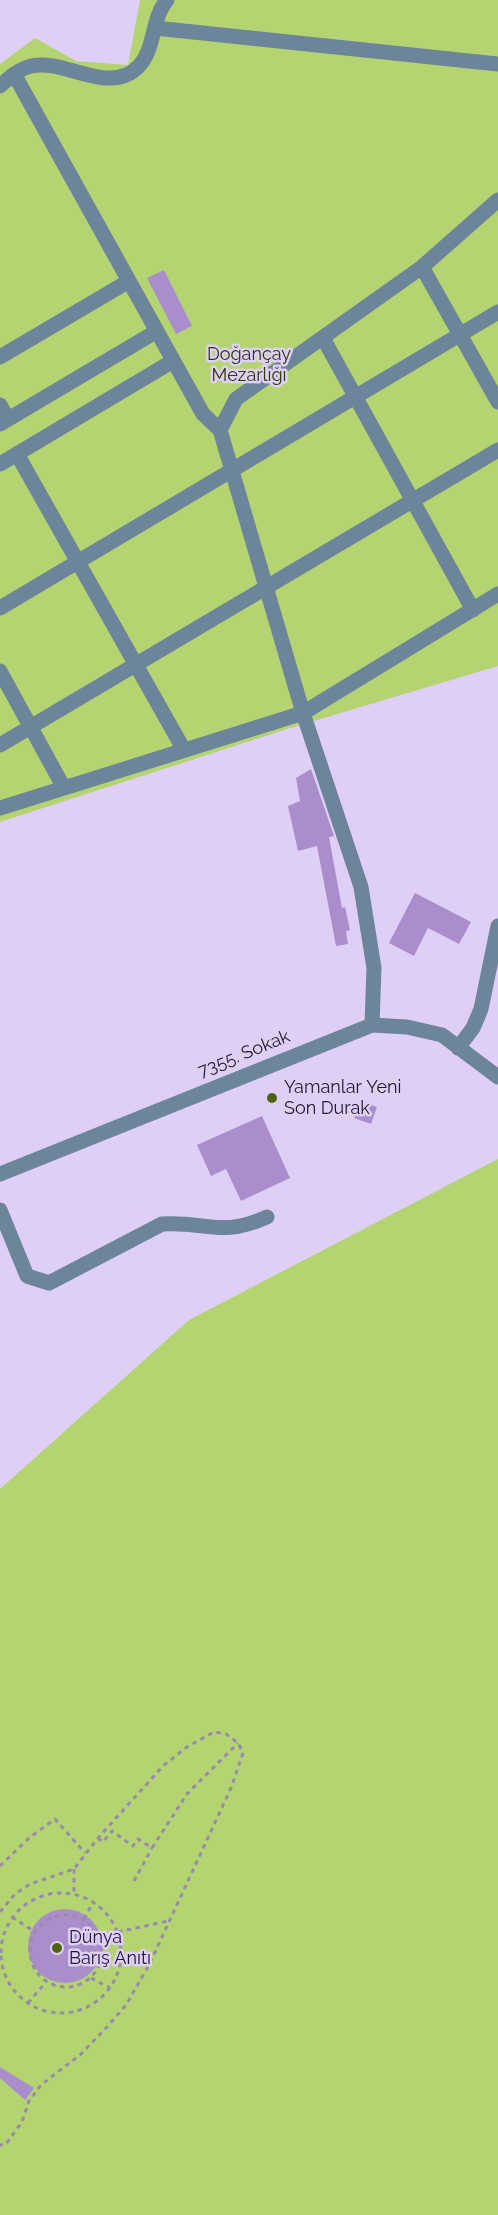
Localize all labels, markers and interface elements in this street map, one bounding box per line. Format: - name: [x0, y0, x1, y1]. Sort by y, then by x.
- park label: Doğançay Mezarlığı: [207, 344, 291, 386]
- street label: 7355. Sokak: [195, 1026, 293, 1082]
- place label: Yamanlar Yeni Son Durak: [284, 1077, 401, 1120]
- marker: Yamanlar Yeni Son Durak: [265, 1091, 279, 1105]
- place label: Dünya Barış Anıtı: [69, 1927, 151, 1970]
- marker: Dünya Barış Anıtı: [50, 1941, 64, 1955]

